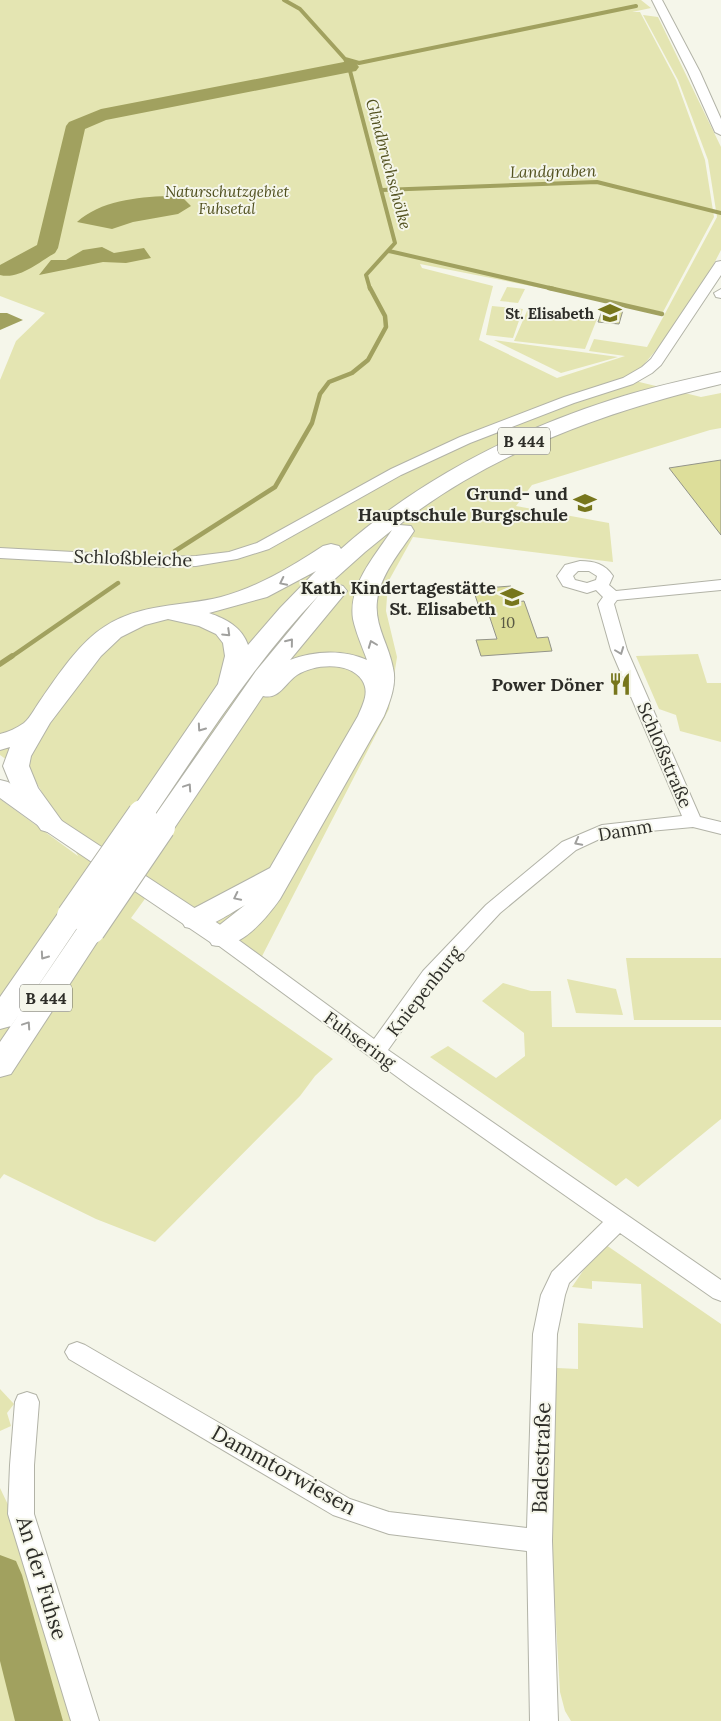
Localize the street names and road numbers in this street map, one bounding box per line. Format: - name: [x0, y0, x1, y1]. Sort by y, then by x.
- road number: B 444: [498, 428, 550, 454]
- street label: Schloßbleiche: [73, 544, 193, 572]
- street label: Schloßstraße: [632, 699, 698, 811]
- street label: Damm: [596, 814, 654, 846]
- street label: Kniepenburg: [382, 940, 467, 1041]
- road number: B 444: [20, 984, 72, 1011]
- street label: Fuhsering: [320, 1006, 401, 1074]
- street label: Badestraße: [526, 1402, 556, 1514]
- street label: Dammtorwiesen: [207, 1419, 361, 1521]
- street label: An der Fuhse: [10, 1512, 74, 1643]

